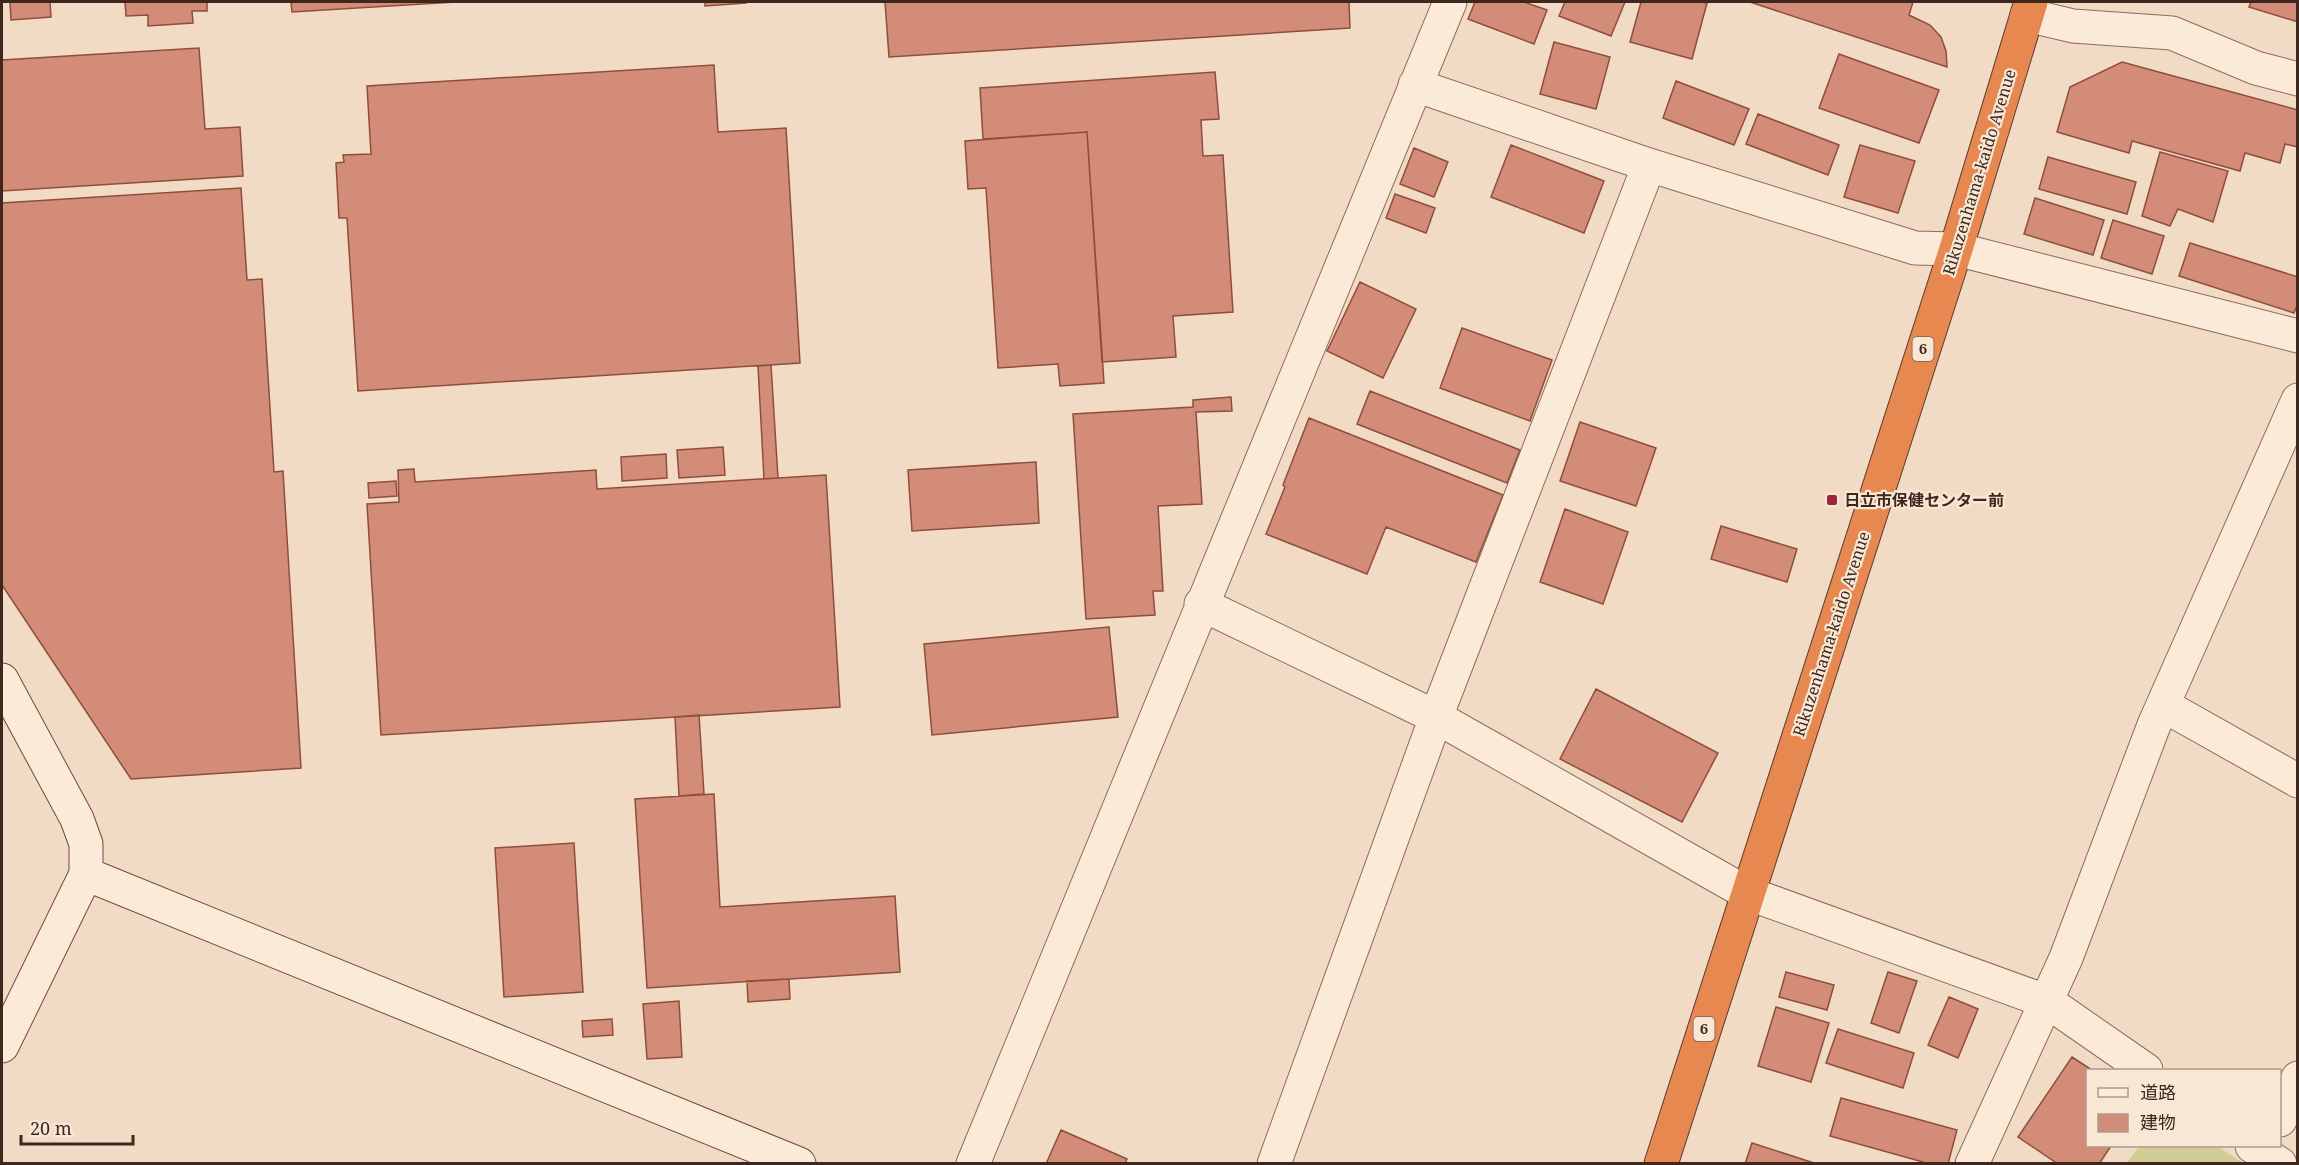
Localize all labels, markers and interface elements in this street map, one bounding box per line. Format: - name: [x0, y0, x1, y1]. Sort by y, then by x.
- street label: Rikuzenhama-kaido Avenue: [1937, 66, 2021, 278]
- road number: 6: [1912, 337, 1934, 361]
- place label: 日立市保健センター前: [1844, 489, 2004, 511]
- marker: 日立市保健センター前: [1825, 493, 1839, 507]
- street label: Rikuzenhama-kaido Avenue: [1787, 529, 1875, 739]
- road number: 6: [1694, 1017, 1714, 1041]
- legend: [2086, 1069, 2281, 1147]
- text: 道路: [2140, 1080, 2176, 1104]
- scale bar: [21, 1108, 134, 1146]
- text: 建物: [2140, 1110, 2176, 1134]
- text: 20 m: [30, 1116, 72, 1140]

